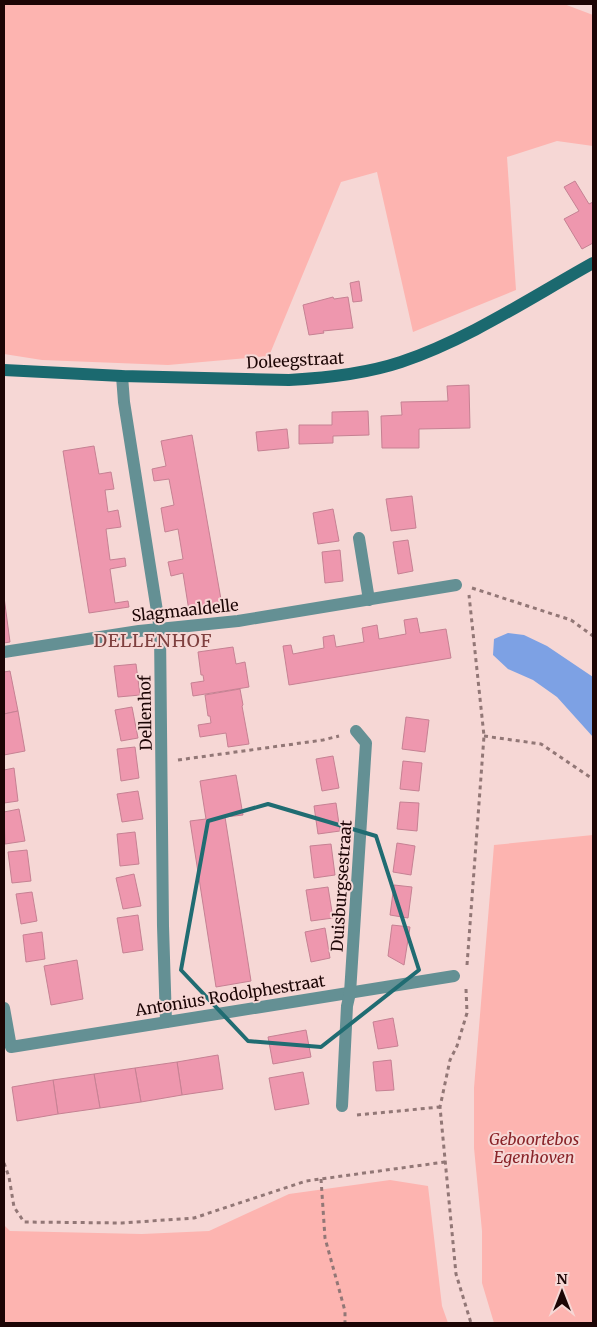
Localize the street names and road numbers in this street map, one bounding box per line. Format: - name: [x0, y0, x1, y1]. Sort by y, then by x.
- street label: Doleegstraat: [246, 347, 345, 373]
- street label: Slagmaaldelle: [131, 594, 239, 626]
- street label: Dellenhof: [134, 674, 156, 751]
- street label: Duisburgsestraat: [326, 819, 356, 953]
- street label: Antonius Rodolphestraat: [133, 970, 327, 1020]

